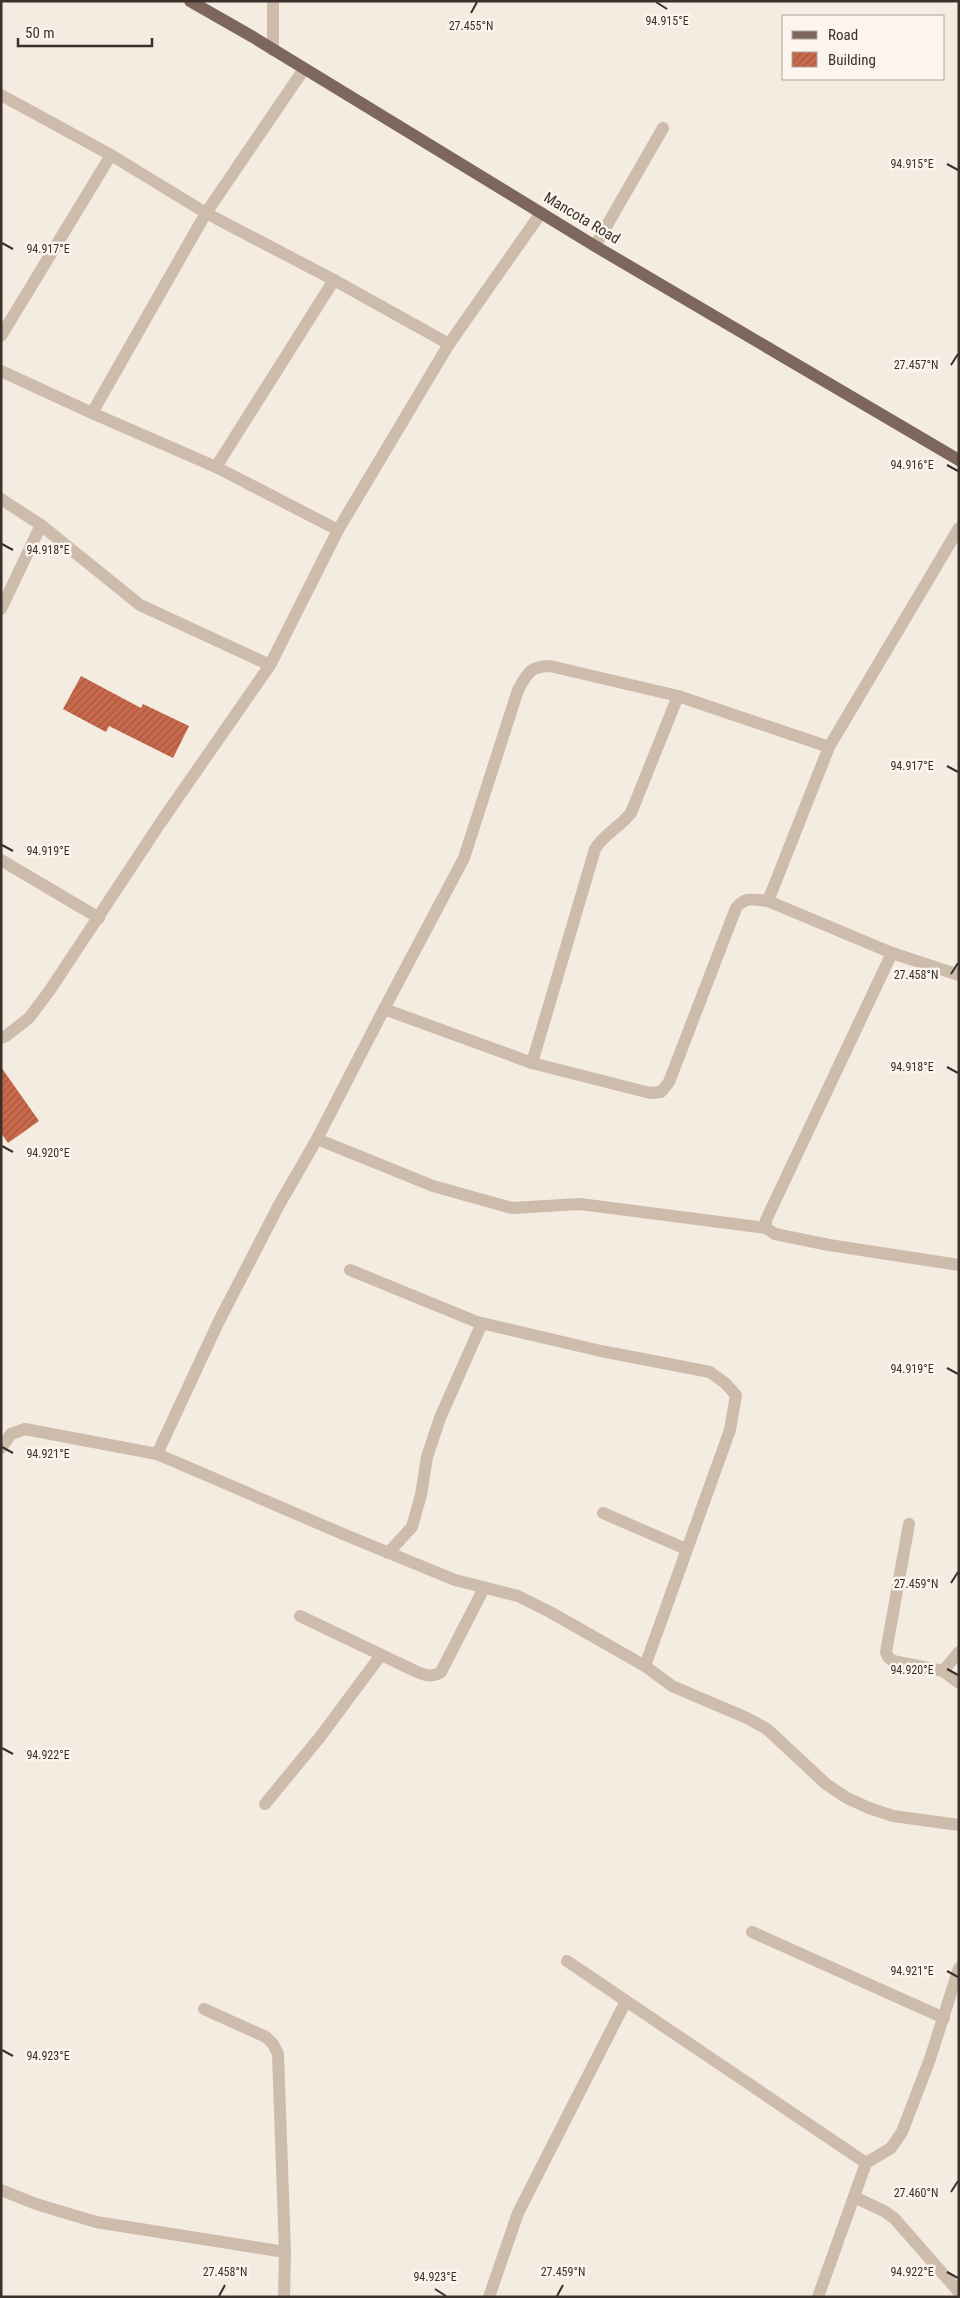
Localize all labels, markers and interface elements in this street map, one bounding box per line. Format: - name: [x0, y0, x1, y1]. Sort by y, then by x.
- text: 94.915°E: [645, 14, 689, 28]
- scale bar: [18, 15, 151, 47]
- legend: [782, 15, 945, 80]
- text: 27.455°N: [449, 19, 493, 33]
- text: 50 m: [25, 24, 55, 42]
- text: Road: [828, 26, 858, 44]
- text: Building: [828, 51, 876, 69]
- text: 94.915°E: [890, 157, 934, 171]
- street label: Mancota Road: [541, 188, 623, 248]
- text: 94.917°E: [26, 242, 70, 256]
- text: 27.457°N: [894, 358, 938, 372]
- text: 94.916°E: [890, 458, 934, 472]
- text: 94.918°E: [26, 543, 70, 557]
- text: 94.917°E: [890, 759, 934, 773]
- text: 94.919°E: [26, 844, 70, 858]
- text: 27.458°N: [894, 968, 938, 982]
- text: 94.918°E: [890, 1060, 934, 1074]
- text: 94.920°E: [26, 1146, 70, 1160]
- text: 94.919°E: [890, 1362, 934, 1376]
- text: 94.921°E: [26, 1447, 70, 1461]
- text: 27.459°N: [894, 1577, 938, 1591]
- text: 94.920°E: [890, 1663, 934, 1677]
- text: 94.922°E: [26, 1748, 70, 1762]
- text: 94.921°E: [890, 1964, 934, 1978]
- text: 94.923°E: [26, 2049, 70, 2063]
- text: 27.460°N: [894, 2186, 938, 2200]
- text: 27.458°N: [203, 2265, 247, 2279]
- text: 27.459°N: [541, 2265, 585, 2279]
- text: 94.922°E: [890, 2265, 934, 2279]
- text: 94.923°E: [413, 2270, 457, 2284]

